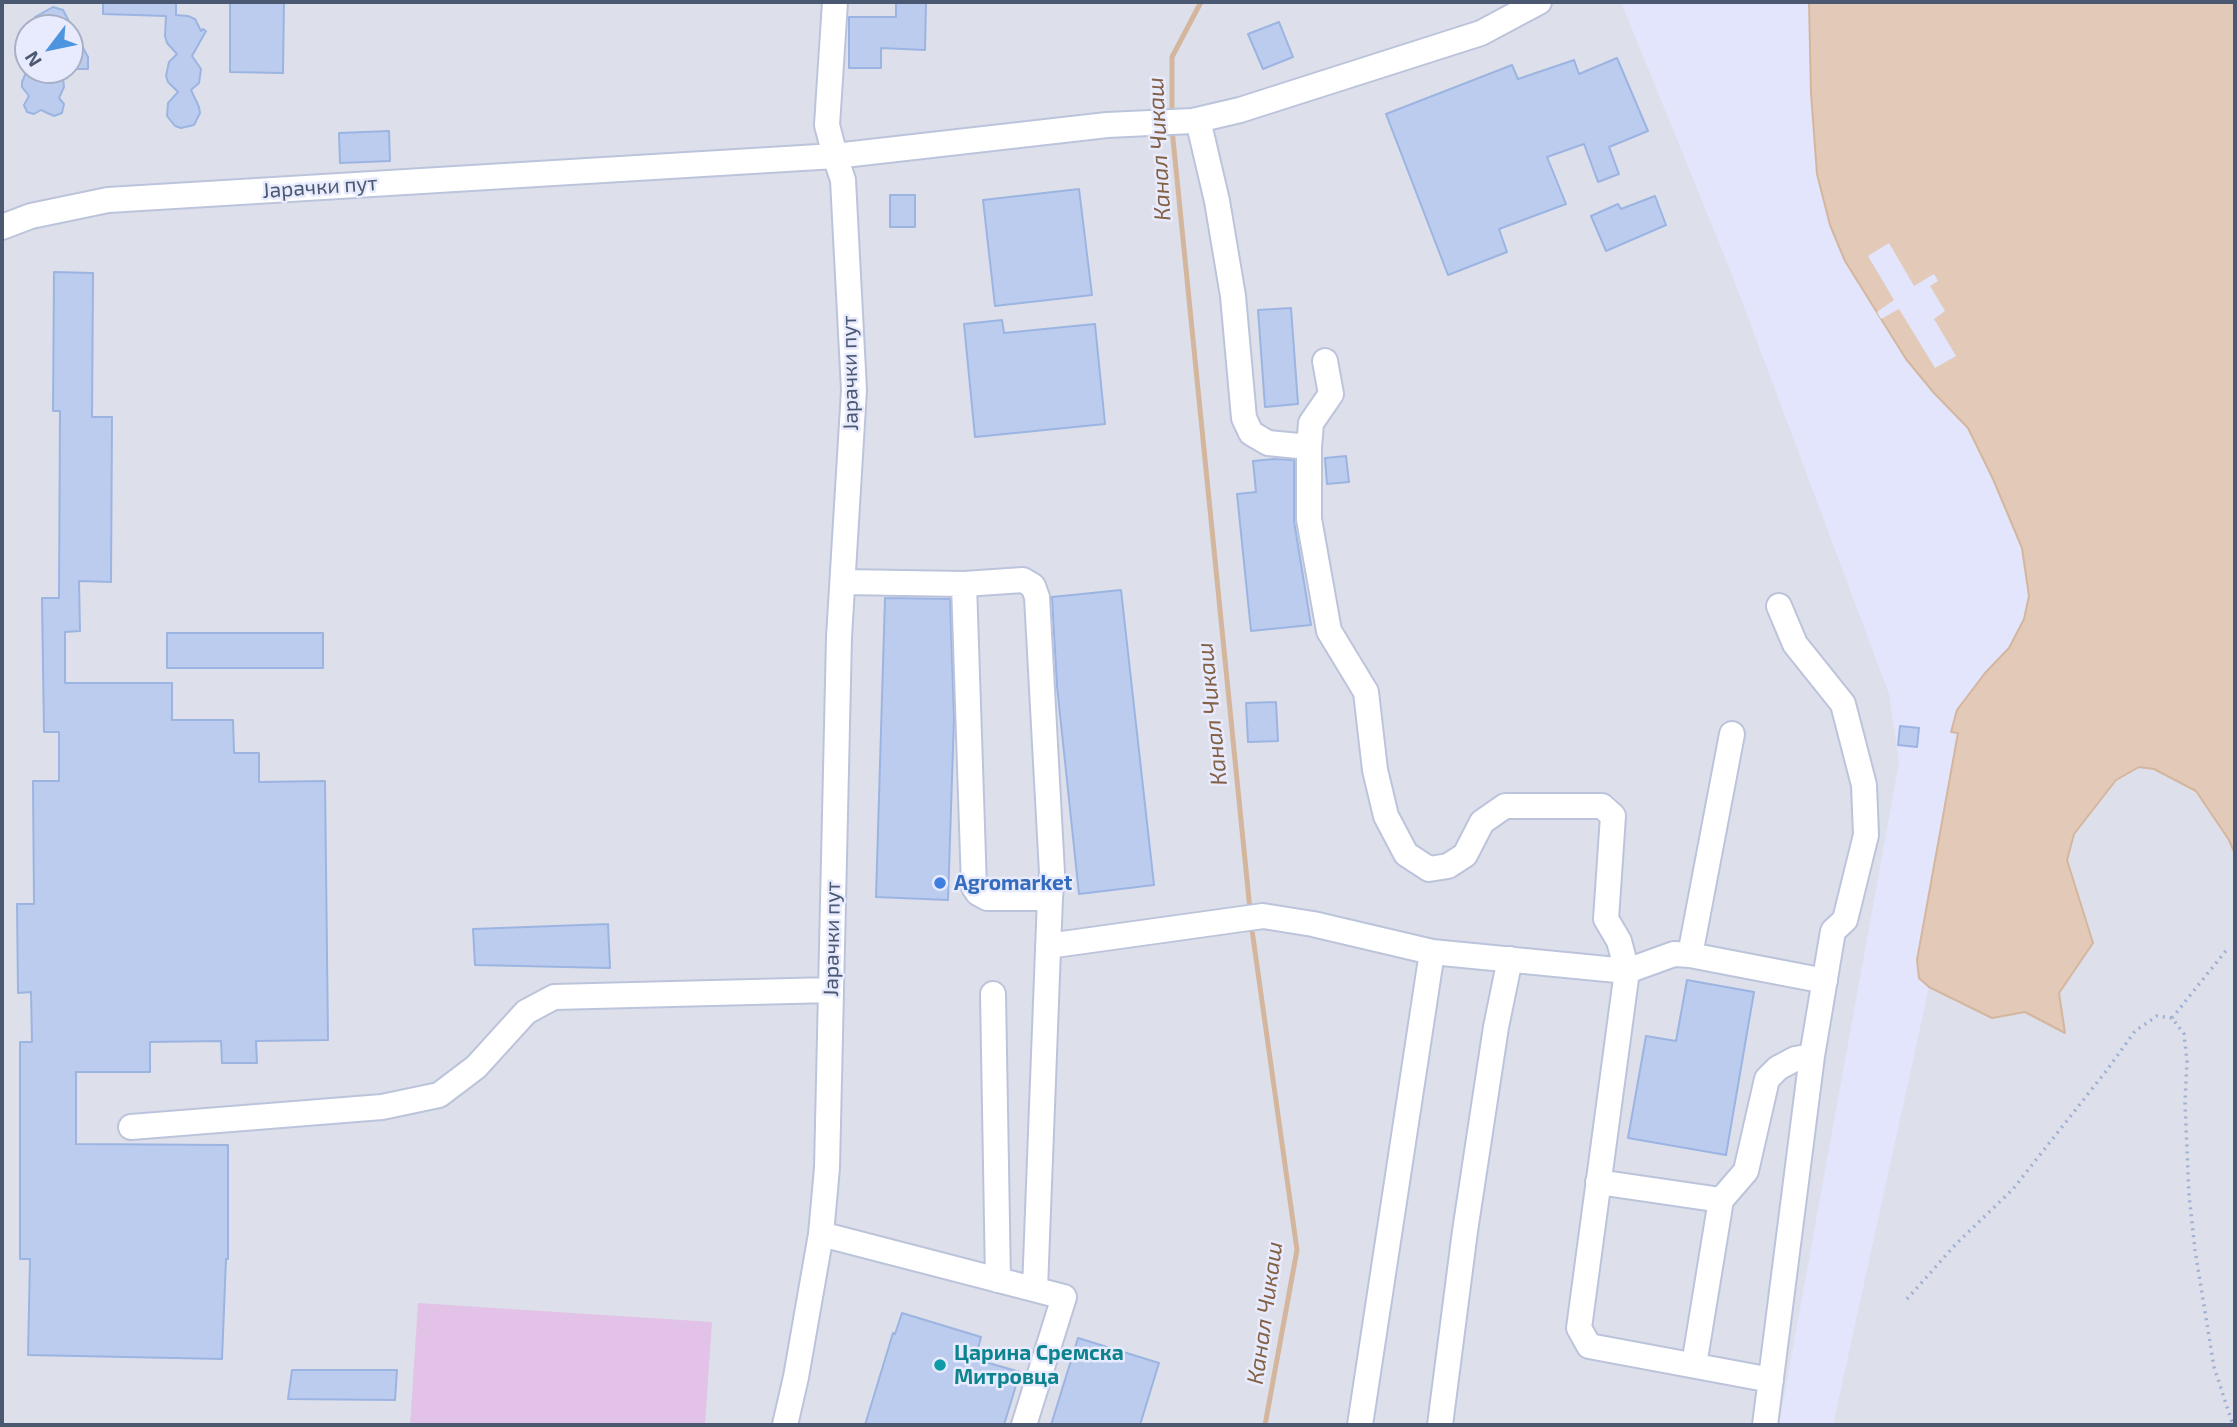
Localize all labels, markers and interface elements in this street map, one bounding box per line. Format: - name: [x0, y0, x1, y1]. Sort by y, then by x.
- north arrow: [14, 14, 84, 84]
- text: N: [19, 47, 46, 71]
- water label: Канал Чикаш: [1141, 76, 1177, 222]
- street label: Јарачки пут: [261, 170, 379, 204]
- street label: Јарачки пут: [836, 315, 864, 431]
- water label: Канал Чикаш: [1191, 641, 1233, 787]
- place label: Agromarket: [954, 870, 1072, 896]
- marker: Agromarket: [932, 875, 948, 891]
- street label: Јарачки пут: [818, 881, 846, 997]
- water label: Канал Чикаш: [1241, 1240, 1289, 1386]
- place label: Царина Сремска Митровца: [954, 1340, 1124, 1390]
- marker: Царина Сремска Митровца: [932, 1357, 948, 1373]

